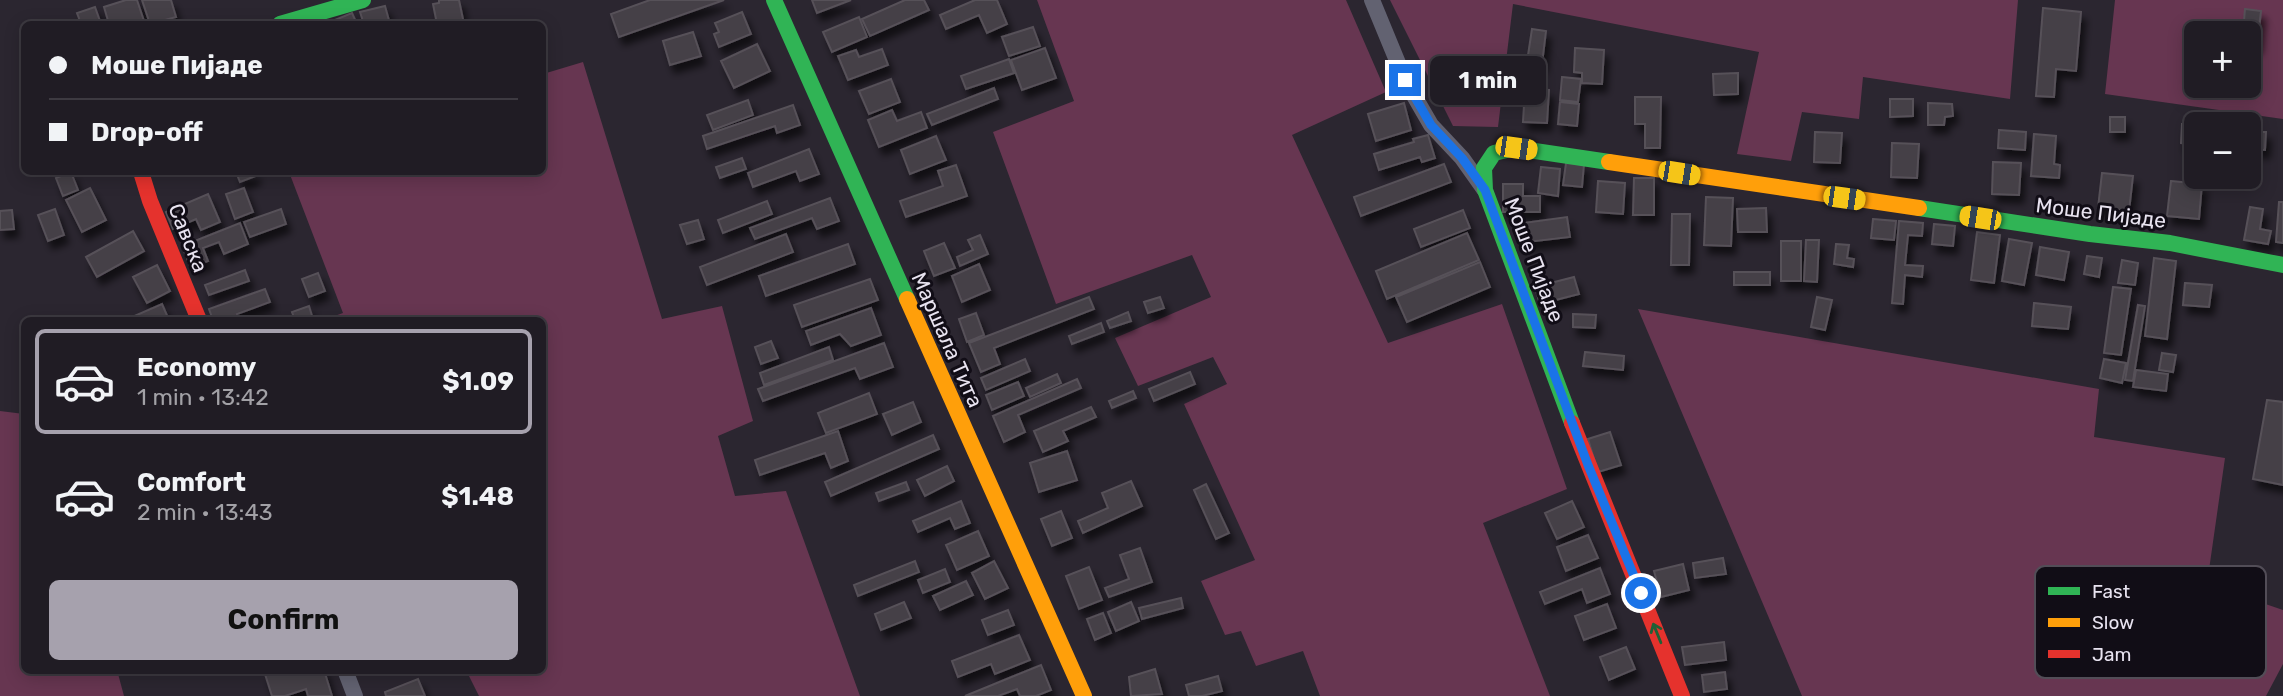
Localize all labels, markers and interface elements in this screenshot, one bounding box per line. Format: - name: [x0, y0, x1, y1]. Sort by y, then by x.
- map controls: [2184, 21, 2261, 189]
- button: +: [2184, 21, 2261, 98]
- text: Моше Пијаде: [91, 50, 263, 81]
- callout: 1 min: [1430, 56, 1545, 104]
- route end: [1389, 64, 1421, 96]
- text: 1 min: [1459, 66, 1517, 94]
- button: −: [2184, 112, 2261, 189]
- text: Drop-off: [91, 117, 203, 148]
- car: [1494, 135, 1539, 161]
- car: [1657, 159, 1702, 187]
- car: [1822, 185, 1867, 211]
- street label: Моше Пијаде: [2034, 192, 2168, 233]
- street label: Моше Пијаде: [1499, 194, 1570, 326]
- street label: Савска: [163, 200, 214, 276]
- car: [1958, 204, 2003, 232]
- street label: Маршала Тита: [907, 268, 988, 411]
- icon: car: [53, 350, 116, 413]
- text: Economy: [137, 352, 256, 383]
- text: $1.09: [442, 366, 514, 397]
- text: 1 min · 13:42: [137, 383, 269, 411]
- icon: car: [53, 465, 116, 528]
- text: Comfort: [137, 467, 246, 498]
- text: $1.48: [441, 481, 514, 512]
- text: 2 min · 13:43: [137, 498, 273, 526]
- legend: [2035, 566, 2266, 678]
- route start: [1625, 577, 1657, 609]
- button: Confirm: [49, 580, 518, 660]
- text: Fast: [2092, 580, 2131, 603]
- text: Slow: [2092, 611, 2134, 634]
- one-way arrow: [1649, 622, 1662, 644]
- text: Jam: [2092, 643, 2131, 666]

